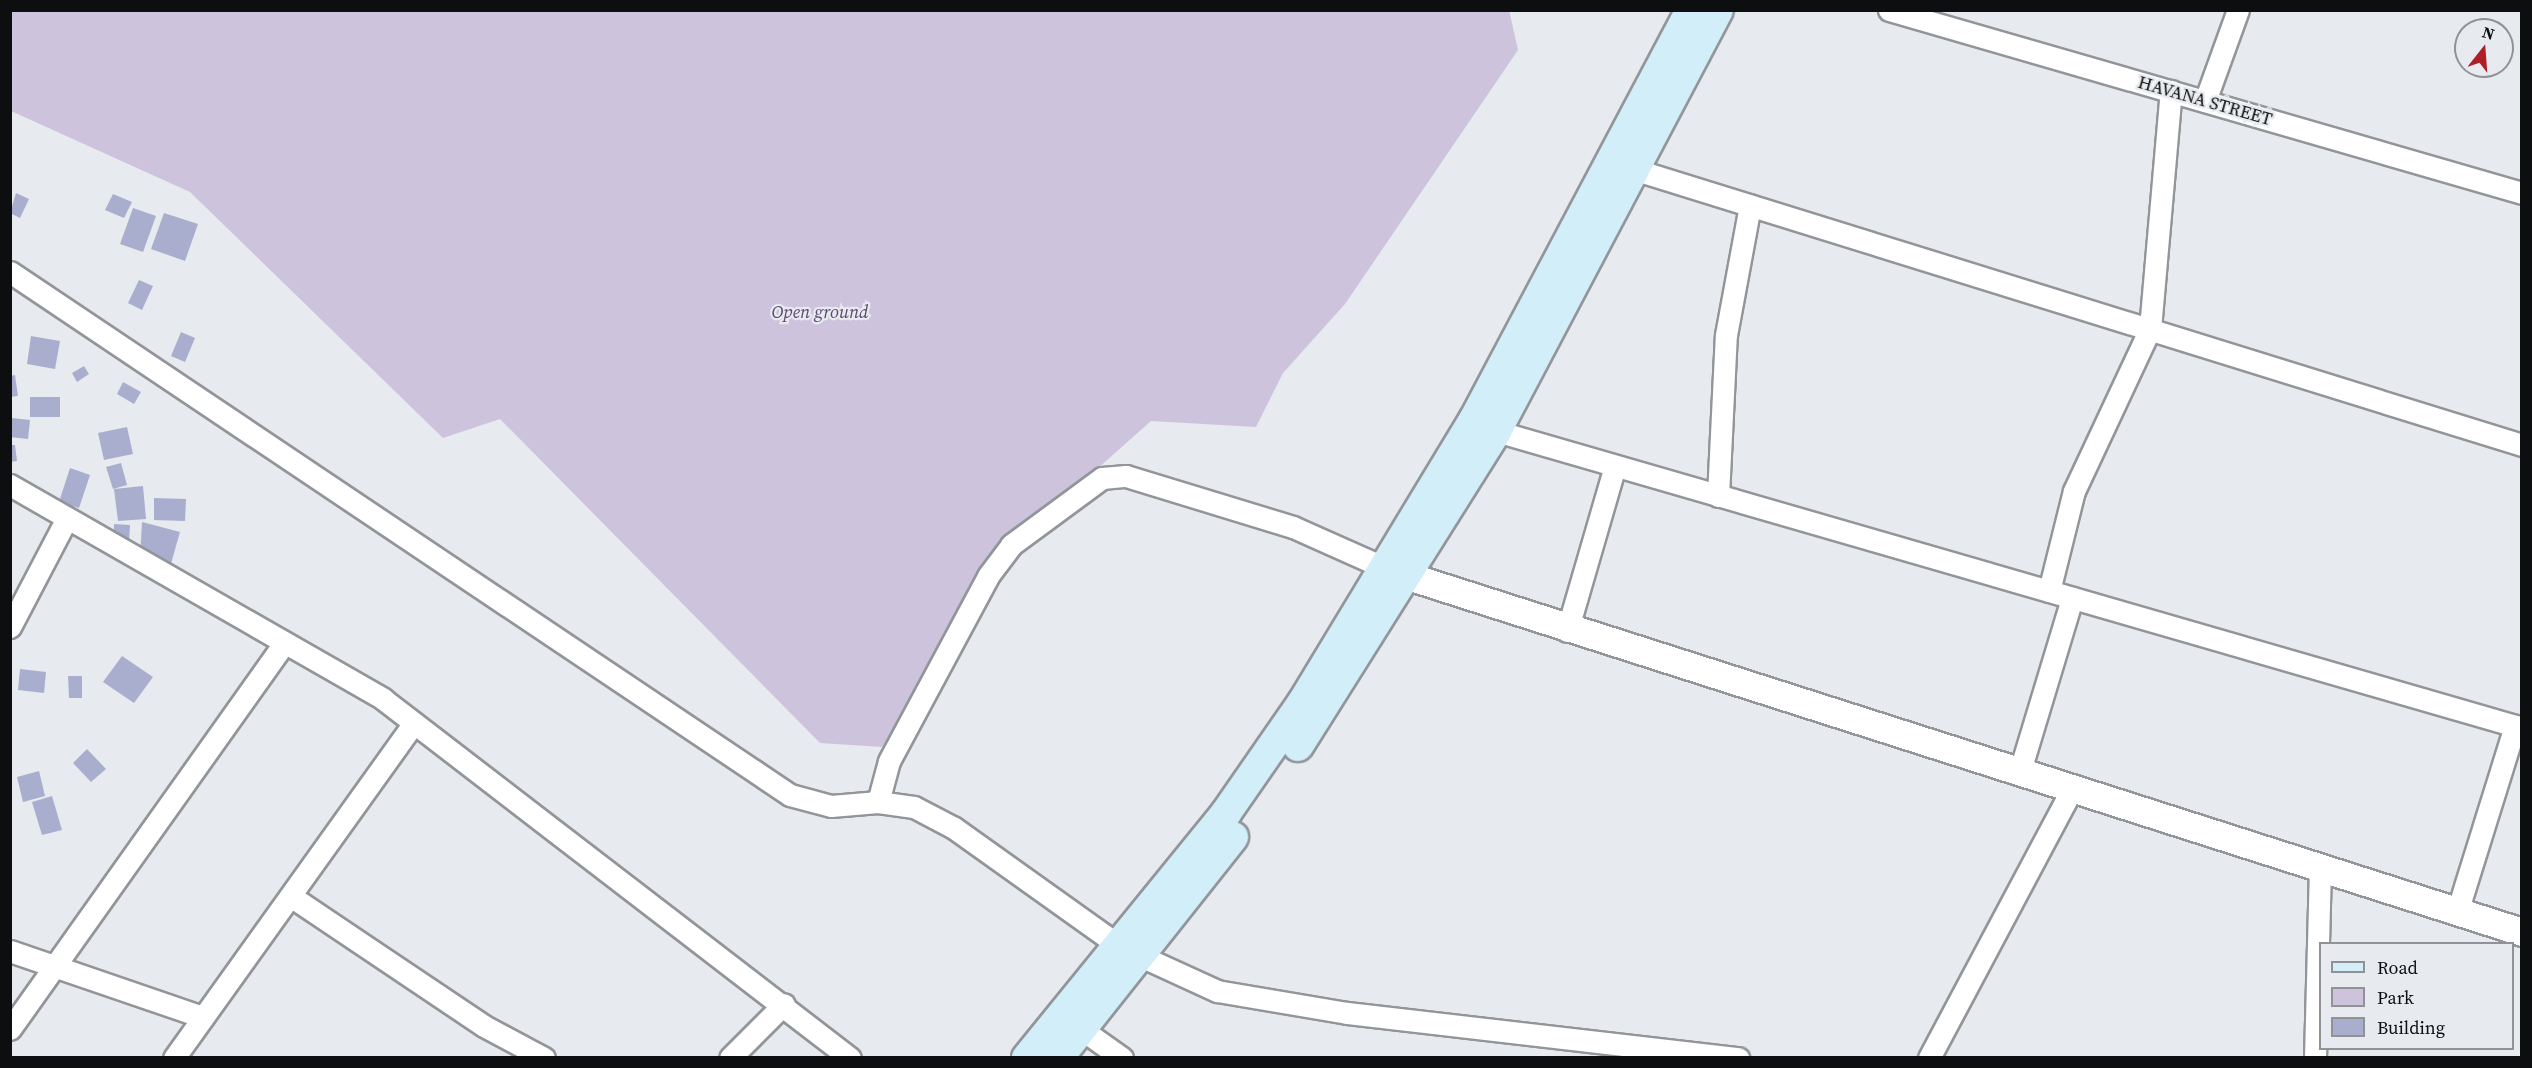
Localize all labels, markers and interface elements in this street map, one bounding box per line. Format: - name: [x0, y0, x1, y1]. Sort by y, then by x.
- north arrow: [2454, 18, 2514, 78]
- text: N: [2480, 20, 2497, 45]
- street label: HAVANA STREET: [2135, 72, 2275, 130]
- park label: Open ground: [771, 301, 869, 323]
- legend: [2319, 942, 2514, 1050]
- text: Road: [2377, 955, 2418, 980]
- text: Park: [2377, 985, 2414, 1010]
- text: Building: [2377, 1015, 2445, 1040]

